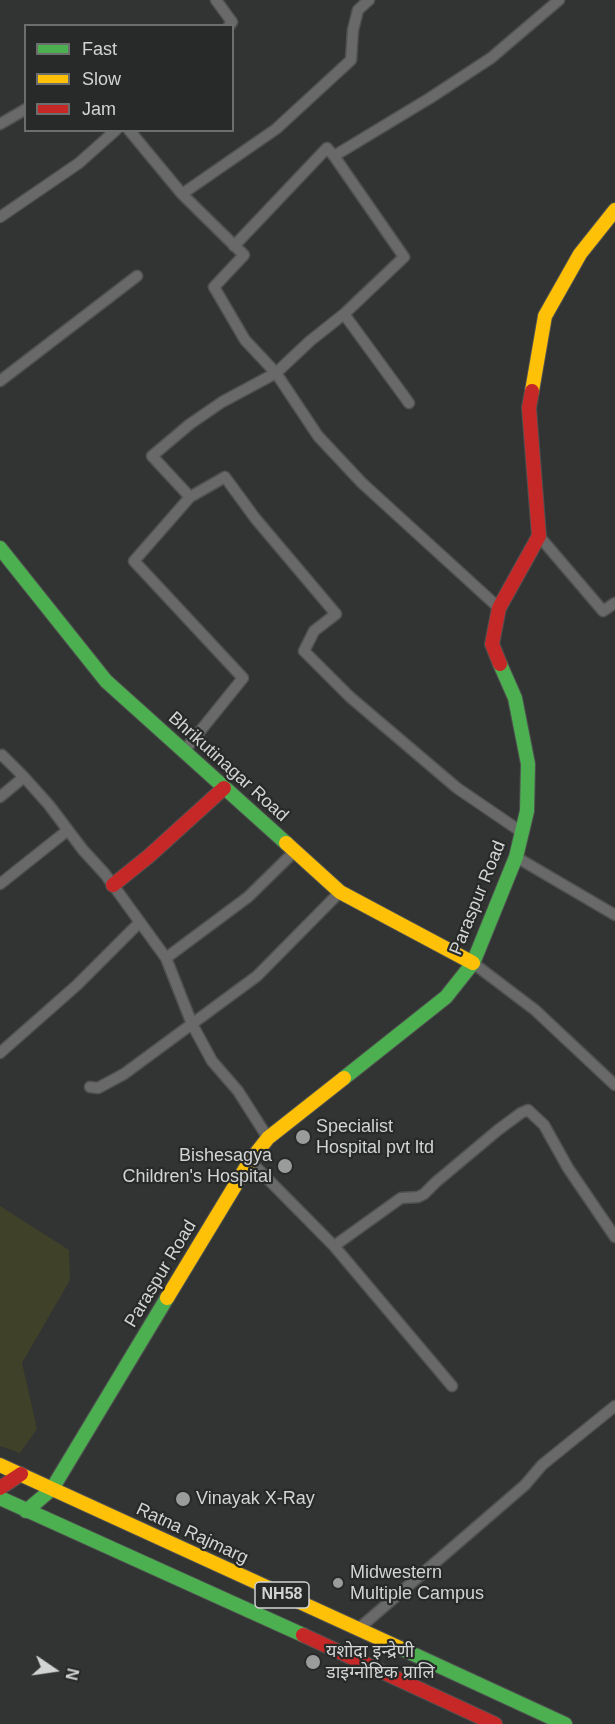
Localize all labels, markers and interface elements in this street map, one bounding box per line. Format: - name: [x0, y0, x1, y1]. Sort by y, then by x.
- legend: [24, 24, 234, 132]
- text: Fast: [82, 39, 117, 59]
- text: Slow: [82, 69, 121, 89]
- text: Jam: [82, 99, 116, 119]
- street label: Bhrikutinagar Road: [164, 707, 292, 827]
- street label: Paraspur Road: [445, 838, 511, 958]
- place label: Specialist Hospital pvt ltd: [316, 1116, 434, 1158]
- marker: Specialist Hospital pvt ltd: [294, 1128, 312, 1146]
- place label: Bishesagya Children's Hospital: [122, 1145, 272, 1188]
- marker: Bishesagya Children's Hospital: [276, 1157, 294, 1175]
- street label: Paraspur Road: [121, 1217, 201, 1331]
- place label: Vinayak X-Ray: [196, 1488, 315, 1510]
- marker: Vinayak X-Ray: [174, 1490, 192, 1508]
- street label: Ratna Rajmarg: [133, 1499, 251, 1569]
- place label: Midwestern Multiple Campus: [350, 1562, 484, 1604]
- marker: Midwestern Multiple Campus: [331, 1576, 345, 1590]
- road number: NH58: [255, 1582, 309, 1608]
- north arrow: [24, 1640, 84, 1700]
- place label: यशोदा इन्द्रेणी डाइग्नोष्टिक प्रालि: [326, 1641, 435, 1684]
- marker: यशोदा इन्द्रेणी डाइग्नोष्टिक प्रालि: [304, 1653, 322, 1671]
- text: N: [62, 1667, 82, 1682]

